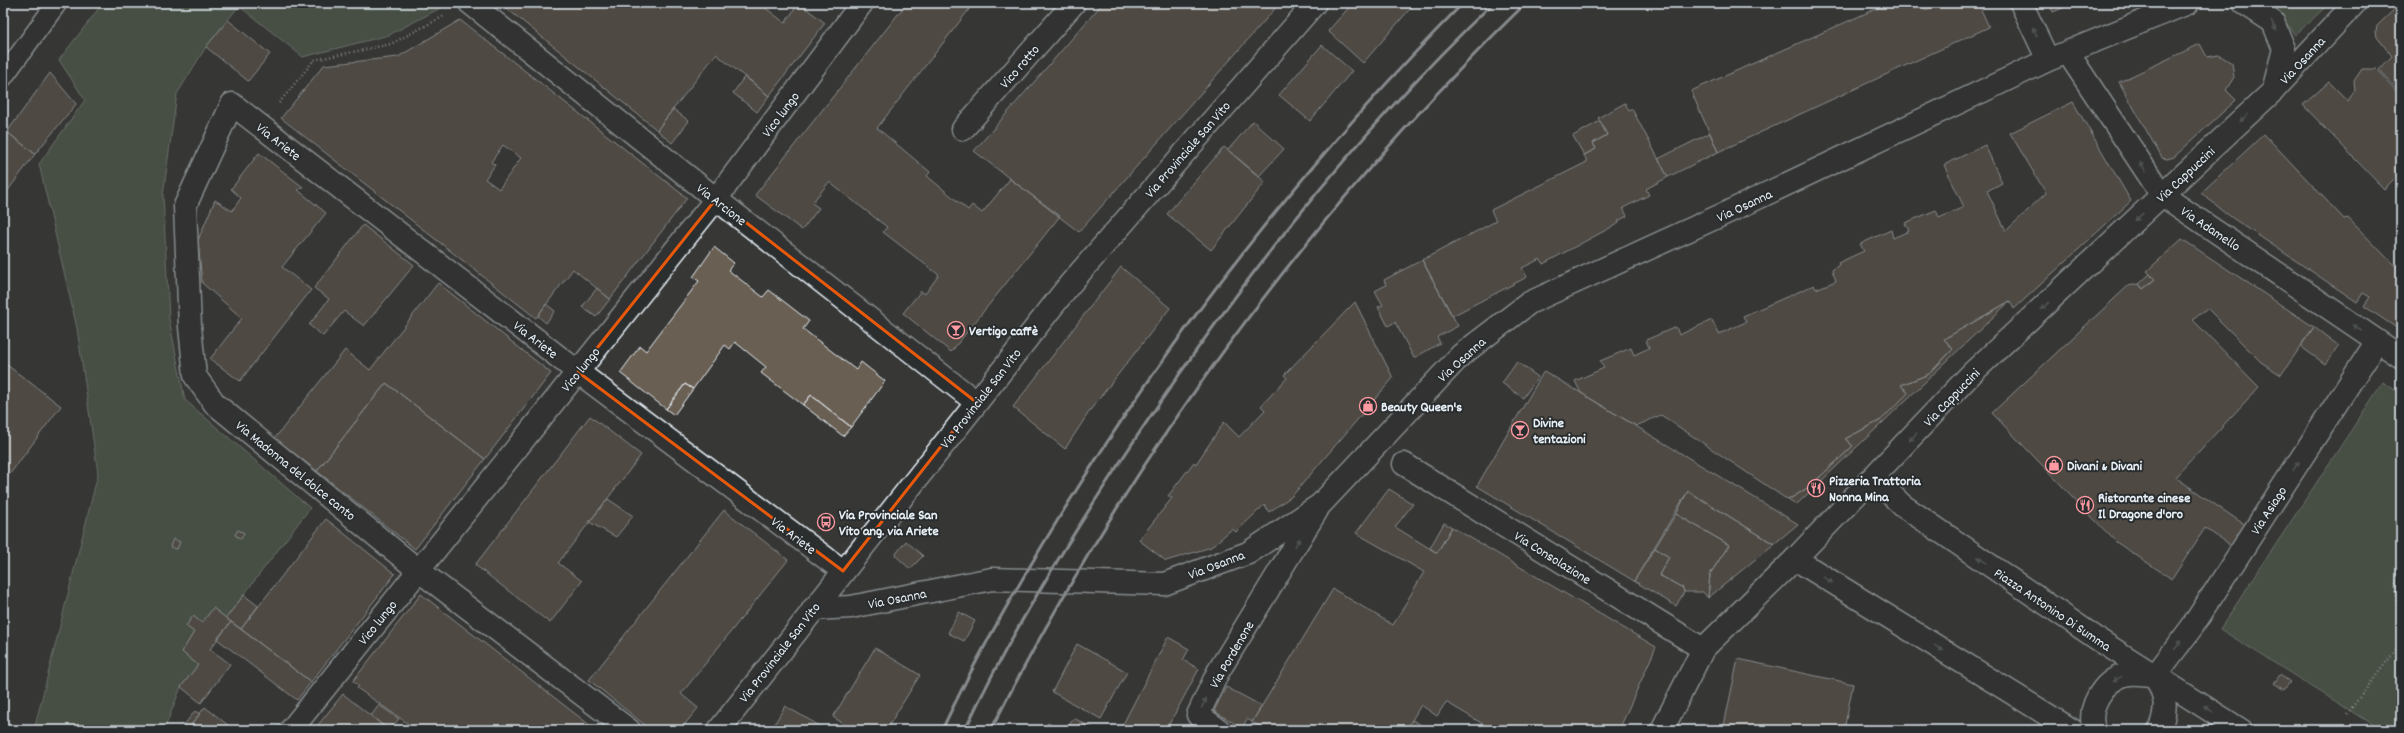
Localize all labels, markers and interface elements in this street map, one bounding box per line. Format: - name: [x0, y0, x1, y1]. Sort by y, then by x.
- one-way arrow: [2271, 20, 2277, 32]
- one-way arrow: [2032, 26, 2038, 37]
- street label: Via Osanna: [2276, 33, 2331, 90]
- street label: Vico rotto: [996, 41, 1045, 94]
- street label: Vico lungo: [758, 88, 805, 142]
- street label: Via Provinciale San Vito: [1141, 98, 1236, 203]
- one-way arrow: [2239, 113, 2249, 123]
- street label: Via Ariete: [251, 119, 304, 166]
- street label: Via Cappuccini: [2152, 143, 2221, 208]
- one-way arrow: [2139, 161, 2147, 172]
- street label: Via Arcione: [691, 180, 750, 232]
- street label: Via Osanna: [1714, 185, 1776, 228]
- street label: Via Adamello: [2176, 202, 2244, 257]
- one-way arrow: [2135, 212, 2144, 221]
- one-way arrow: [2039, 301, 2050, 310]
- street label: Via Ariete: [508, 317, 561, 364]
- bar icon: Vertigo caffè: [946, 320, 966, 340]
- place label: Vertigo caffè: [969, 322, 1038, 342]
- one-way arrow: [2351, 324, 2363, 331]
- street label: Via Osanna: [1434, 333, 1491, 388]
- street label: Vico lungo: [557, 344, 606, 397]
- street label: Via Provinciale San Vito: [936, 345, 1027, 454]
- street label: Via Cappuccini: [1919, 364, 1986, 432]
- shop icon: Beauty Queen's: [1358, 396, 1378, 416]
- place label: Beauty Queen's: [1381, 398, 1462, 418]
- place label: Divine tentazioni: [1533, 414, 1586, 450]
- street label: Via Madonna del dolce canto: [230, 417, 359, 526]
- bar icon: Divine tentazioni: [1510, 420, 1530, 440]
- one-way arrow: [1908, 431, 1917, 442]
- shop icon: Divani & Divani: [2044, 455, 2064, 475]
- place label: Divani & Divani: [2067, 457, 2142, 477]
- one-way arrow: [2292, 461, 2300, 472]
- place label: Pizzeria Trattoria Nonna Mina: [1829, 472, 1922, 508]
- restaurant icon: Pizzeria Trattoria Nonna Mina: [1806, 478, 1826, 498]
- street label: Via Asiago: [2247, 483, 2293, 539]
- place label: Ristorante cinese Il Dragone d'oro: [2098, 489, 2190, 525]
- restaurant icon: Ristorante cinese Il Dragone d'oro: [2075, 495, 2095, 515]
- place label: Via Provinciale San Vito ang. via Ariete: [839, 506, 939, 542]
- bus stop icon: Via Provinciale San Vito ang. via Ariete: [816, 512, 836, 532]
- street label: Via Ariete: [766, 513, 820, 560]
- street label: Via Consolazione: [1510, 527, 1594, 590]
- one-way arrow: [1294, 537, 1301, 549]
- street label: Via Osanna: [1186, 546, 1248, 586]
- one-way arrow: [1977, 556, 1988, 564]
- street label: Piazza Antonino Di Summa: [1989, 564, 2115, 658]
- one-way arrow: [1822, 576, 1834, 583]
- street label: Via Osanna: [866, 584, 929, 615]
- street label: Vico lungo: [354, 597, 403, 650]
- street label: Via Provinciale San Vito: [735, 599, 826, 708]
- street label: Via Pordenone: [1205, 618, 1260, 692]
- one-way arrow: [2174, 640, 2182, 651]
- one-way arrow: [1934, 644, 1944, 652]
- one-way arrow: [2111, 675, 2123, 682]
- one-way arrow: [1201, 698, 1207, 709]
- one-way arrow: [2202, 706, 2213, 713]

